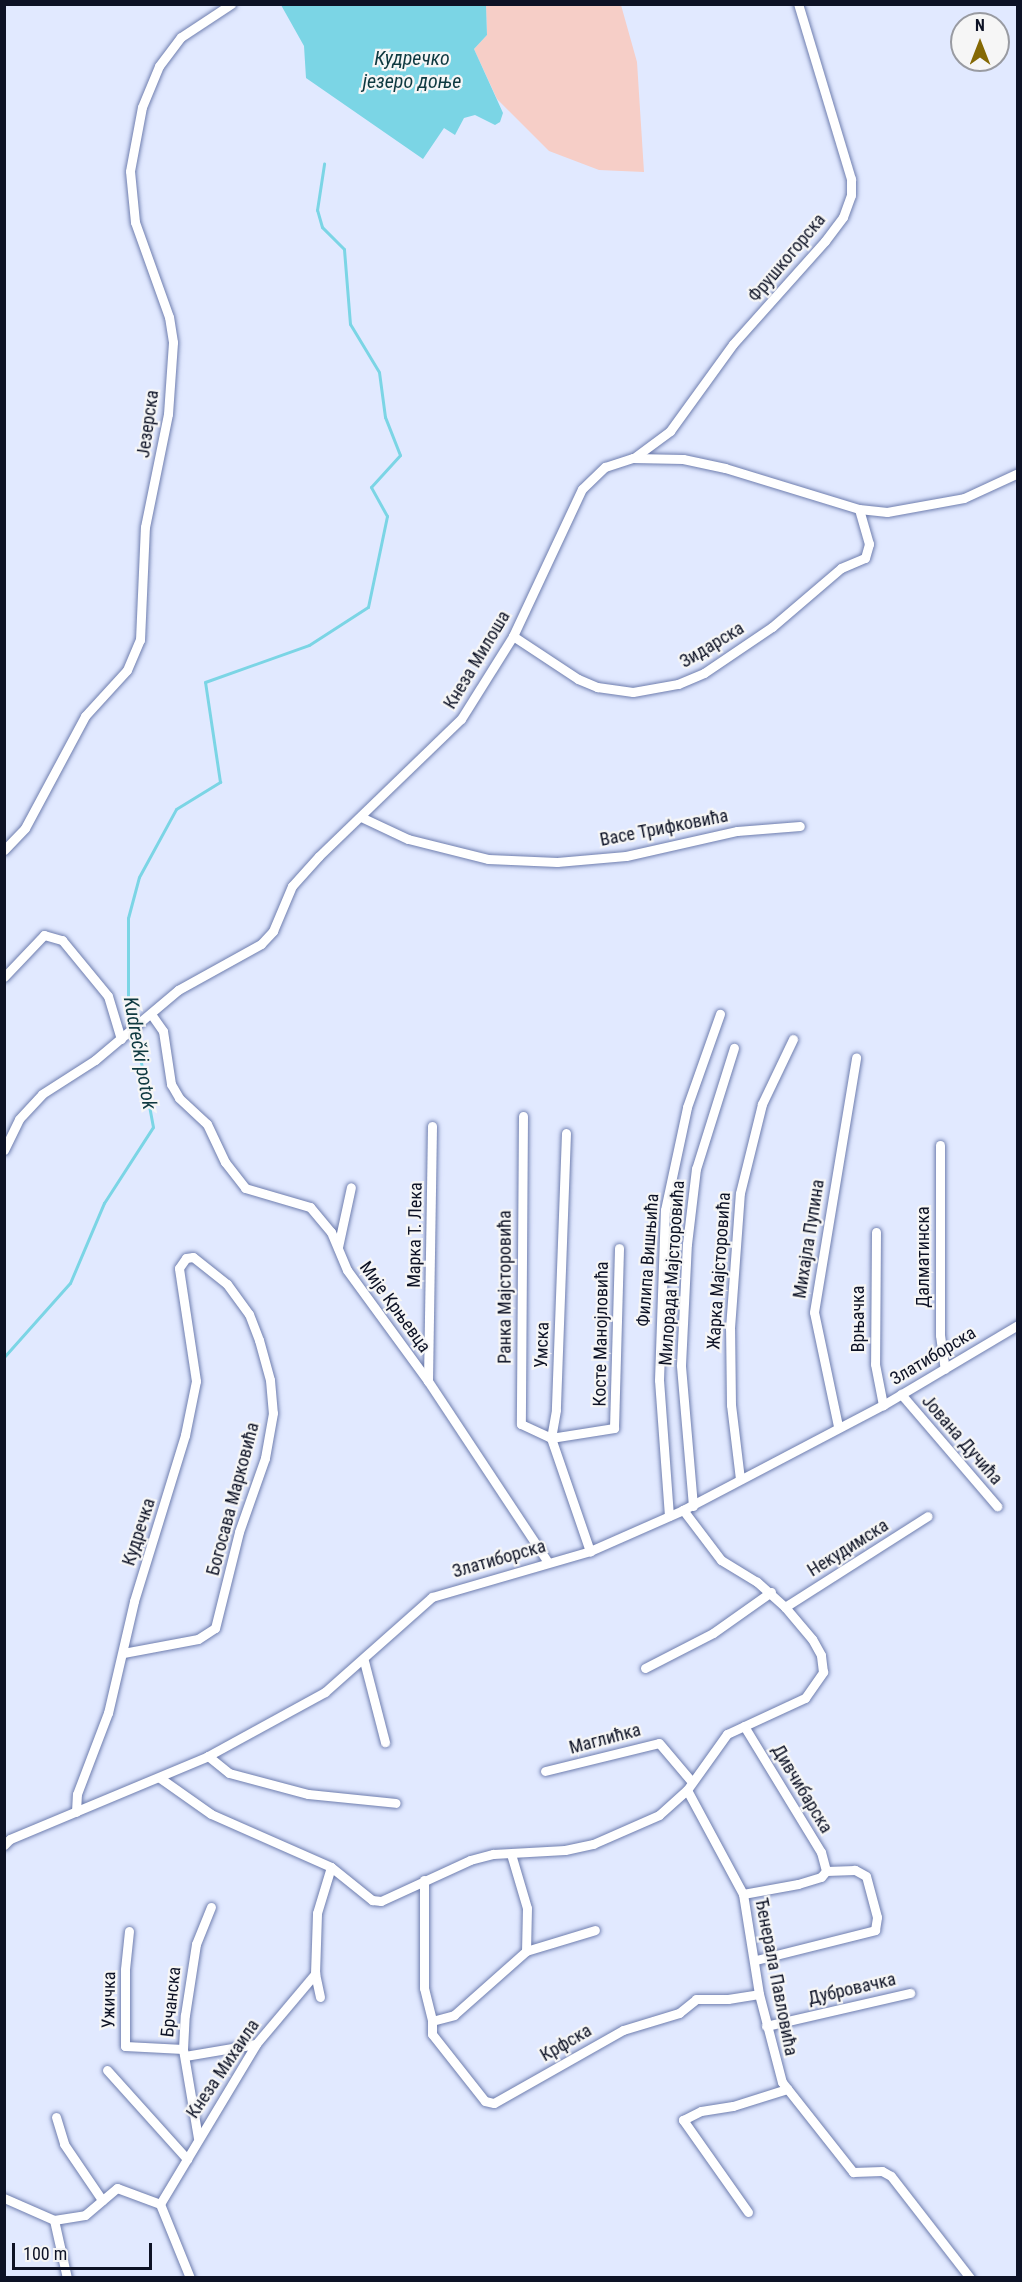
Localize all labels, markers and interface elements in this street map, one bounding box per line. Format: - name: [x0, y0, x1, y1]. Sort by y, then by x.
- north arrow: [950, 12, 1010, 72]
- text: N: [975, 16, 985, 35]
- water label: Кудречко језеро доње: [363, 47, 461, 94]
- street label: Фрушкогорска: [744, 209, 830, 307]
- street label: Језерска: [133, 389, 163, 459]
- street label: Кнеза Милоша: [439, 607, 515, 713]
- street label: Зидарска: [676, 617, 748, 673]
- street label: Васе Трифковића: [598, 805, 730, 851]
- water label: Kudrečki potok: [118, 995, 162, 1111]
- street label: Михајла Пупина: [789, 1178, 829, 1300]
- street label: Милорада Мајсторовића: [655, 1180, 689, 1366]
- street label: Марка Т. Лека: [403, 1182, 427, 1288]
- street label: Жарка Мајсторовића: [703, 1192, 735, 1350]
- street label: Филипа Вишњића: [633, 1193, 663, 1327]
- street label: Далматинска: [912, 1206, 934, 1308]
- street label: Ранка Мајсторовића: [494, 1210, 516, 1364]
- street label: Мије Крњевца: [355, 1257, 435, 1357]
- street label: Косте Манојловића: [589, 1261, 613, 1407]
- street label: Врњачка: [847, 1286, 869, 1352]
- street label: Умска: [530, 1322, 554, 1368]
- street label: Златиборска: [886, 1322, 980, 1390]
- street label: Јована Дучића: [917, 1391, 1007, 1489]
- street label: Богосава Марковића: [202, 1420, 264, 1578]
- street label: Кудречка: [118, 1496, 160, 1568]
- street label: Некудимска: [804, 1515, 892, 1581]
- street label: Златиборска: [450, 1535, 548, 1583]
- street label: Маглићка: [567, 1719, 643, 1759]
- street label: Дивчибарска: [767, 1741, 837, 1837]
- street label: Ђенерала Павловића: [750, 1896, 802, 2058]
- street label: Брчанска: [157, 1966, 185, 2038]
- street label: Дубровачка: [806, 1968, 898, 2010]
- street label: Ужичка: [98, 1971, 120, 2029]
- street label: Кнеза Михаила: [182, 2015, 264, 2123]
- street label: Крфска: [536, 2020, 596, 2066]
- scale bar: [15, 2231, 154, 2269]
- text: 100 m: [23, 2243, 67, 2264]

